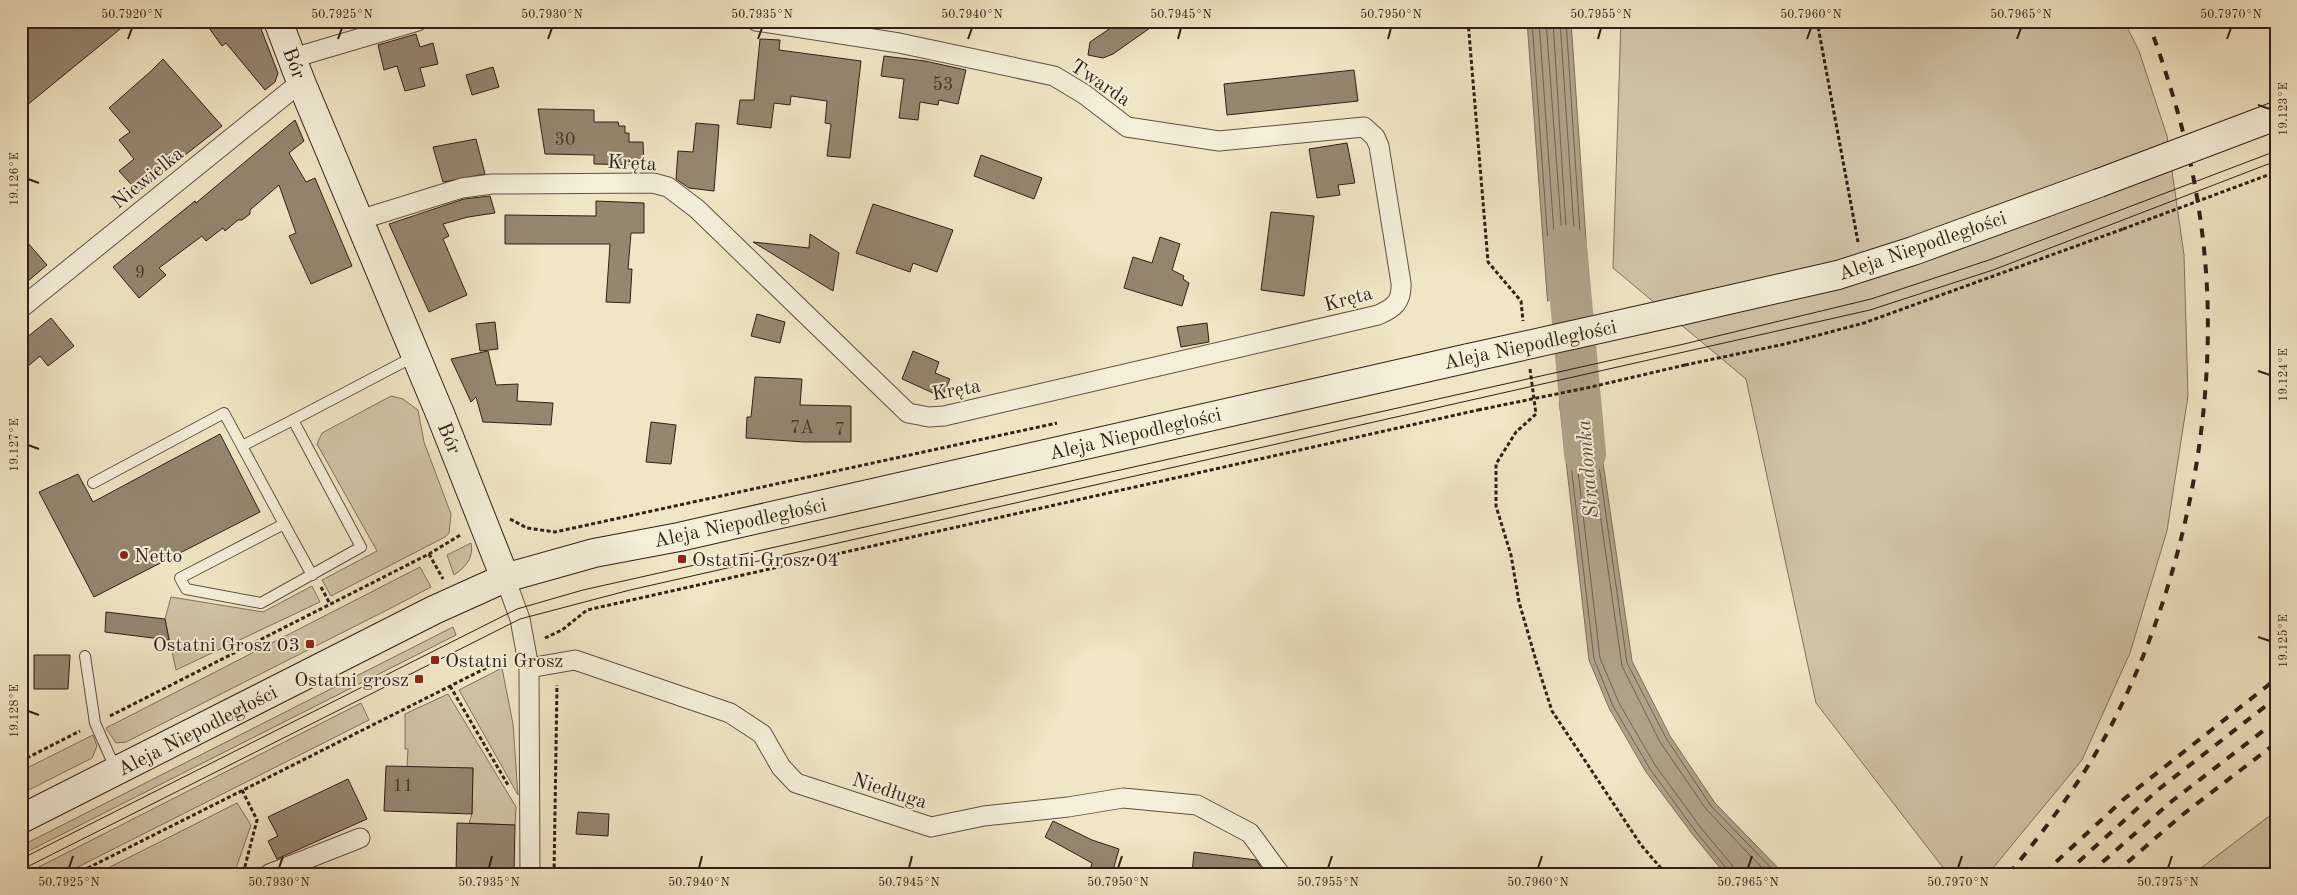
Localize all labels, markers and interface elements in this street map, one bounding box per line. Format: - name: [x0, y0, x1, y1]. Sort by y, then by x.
- text: 50.7920°N: [101, 8, 163, 21]
- text: 50.7925°N: [311, 8, 373, 21]
- text: 50.7930°N: [521, 8, 583, 21]
- text: 50.7935°N: [731, 8, 793, 21]
- text: 50.7940°N: [941, 8, 1003, 21]
- text: 50.7945°N: [1150, 8, 1212, 21]
- text: 50.7950°N: [1360, 8, 1422, 21]
- text: 50.7955°N: [1570, 8, 1632, 21]
- text: 50.7960°N: [1780, 8, 1842, 21]
- text: 50.7965°N: [1990, 8, 2052, 21]
- text: 50.7970°N: [2200, 8, 2262, 21]
- street label: Bór: [278, 45, 308, 82]
- street label: Twarda: [1066, 56, 1134, 111]
- house number: 53: [933, 76, 953, 94]
- text: 19.123°E: [2278, 82, 2290, 136]
- house number: 30: [555, 131, 575, 149]
- street label: Niewielka: [109, 144, 188, 213]
- text: 19.126°E: [9, 152, 21, 206]
- street label: Kręta: [607, 153, 657, 175]
- street label: Aleja Niepodległości: [1836, 209, 2009, 285]
- house number: 9: [135, 264, 145, 282]
- street label: Kręta: [1322, 284, 1375, 316]
- street label: Aleja Niepodległości: [1442, 318, 1619, 374]
- text: 19.124°E: [2278, 348, 2290, 402]
- street label: Kręta: [930, 377, 983, 405]
- street label: Aleja Niepodległości: [1047, 405, 1224, 465]
- text: 19.127°E: [9, 418, 21, 472]
- water label: Stradomka: [1574, 418, 1603, 519]
- house number: 7A: [790, 419, 814, 437]
- street label: Bór: [433, 420, 463, 457]
- house number: 7: [835, 421, 845, 439]
- street label: Aleja Niepodległości: [652, 496, 829, 552]
- place label: Netto: [134, 547, 183, 567]
- marker: Netto: [118, 549, 130, 561]
- place label: Ostatni Grosz 04: [692, 551, 839, 571]
- marker: Ostatni Grosz 04: [676, 553, 688, 565]
- text: 19.125°E: [2277, 614, 2290, 668]
- place label: Ostatni Grosz 03: [153, 636, 300, 656]
- marker: Ostatni Grosz 03: [304, 638, 316, 650]
- place label: Ostatni Grosz: [445, 652, 563, 672]
- marker: Ostatni Grosz: [429, 654, 441, 666]
- place label: Ostatni grosz: [294, 671, 409, 691]
- marker: Ostatni grosz: [413, 673, 425, 685]
- street label: Aleja Niepodległości: [115, 683, 281, 781]
- text: 19.128°E: [9, 684, 21, 738]
- street label: Niedługa: [850, 770, 929, 813]
- house number: 11: [393, 777, 413, 795]
- text: 50.7925°N: [38, 876, 100, 889]
- text: 50.7930°N: [248, 876, 310, 889]
- text: 50.7935°N: [458, 876, 520, 889]
- text: 50.7940°N: [668, 876, 730, 889]
- text: 50.7945°N: [878, 876, 940, 889]
- text: 50.7950°N: [1087, 876, 1149, 889]
- text: 50.7955°N: [1297, 876, 1359, 889]
- text: 50.7960°N: [1507, 876, 1569, 889]
- text: 50.7965°N: [1717, 876, 1779, 889]
- text: 50.7970°N: [1927, 876, 1989, 889]
- text: 50.7975°N: [2137, 876, 2199, 889]

